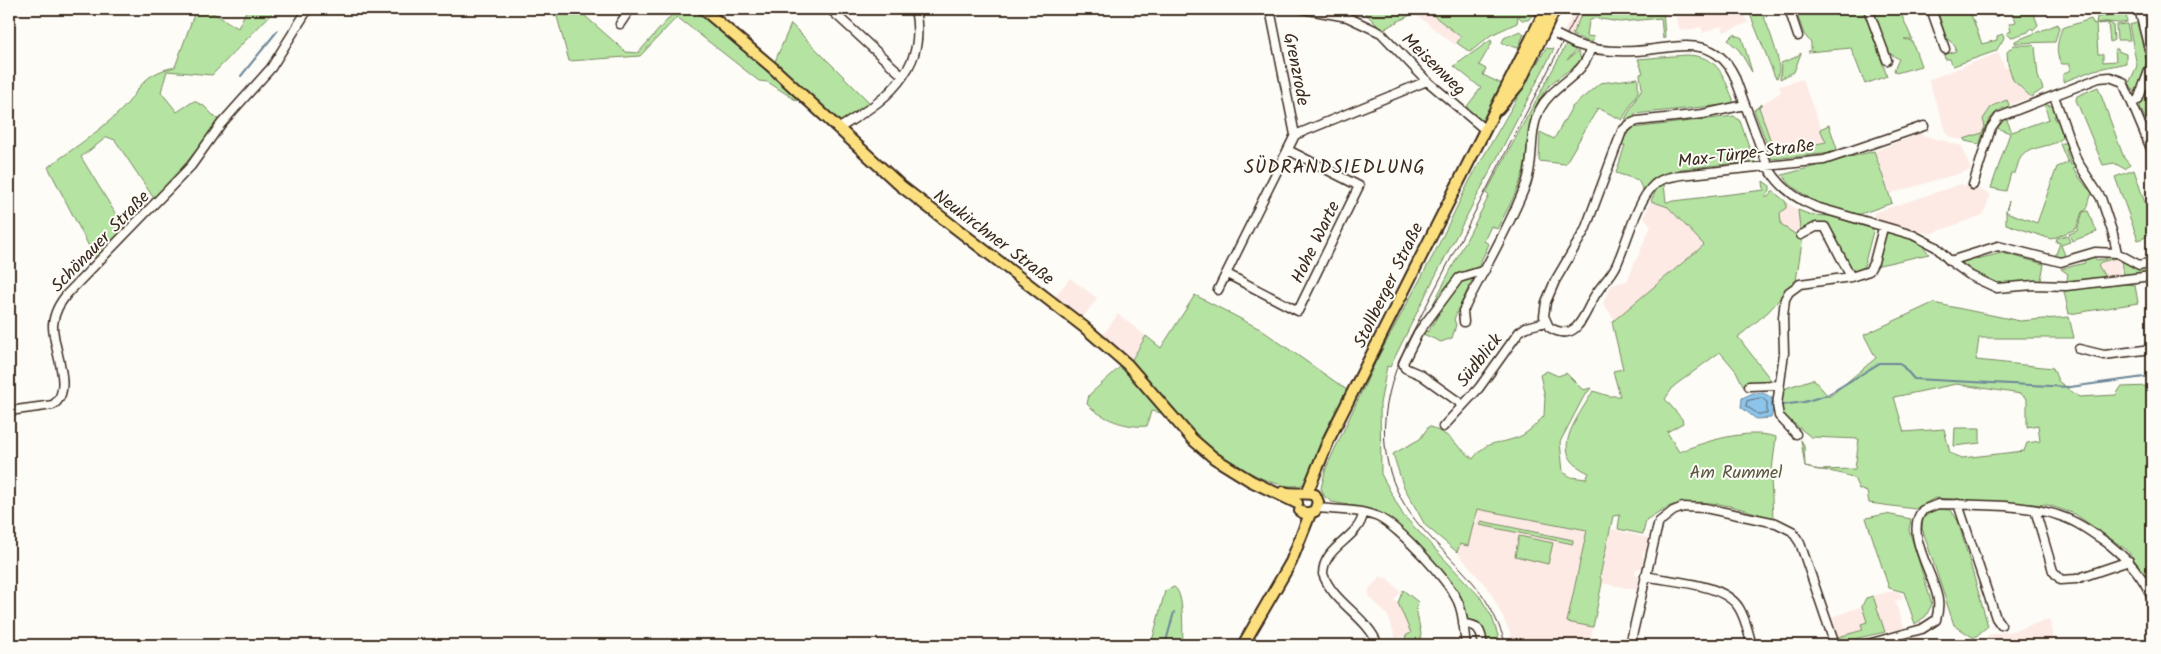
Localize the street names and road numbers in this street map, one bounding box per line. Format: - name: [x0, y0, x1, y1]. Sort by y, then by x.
- street label: Meisenweg: [1394, 27, 1472, 104]
- street label: Grenzrode: [1274, 30, 1317, 108]
- street label: Max-Türpe-Straße: [1676, 132, 1816, 177]
- street label: Neukirchner Straße: [926, 183, 1060, 294]
- street label: Schönauer Straße: [44, 184, 158, 300]
- street label: Hohe Warte: [1284, 196, 1349, 289]
- street label: Stollberger Straße: [1346, 218, 1432, 353]
- street label: Südblick: [1450, 327, 1511, 394]

